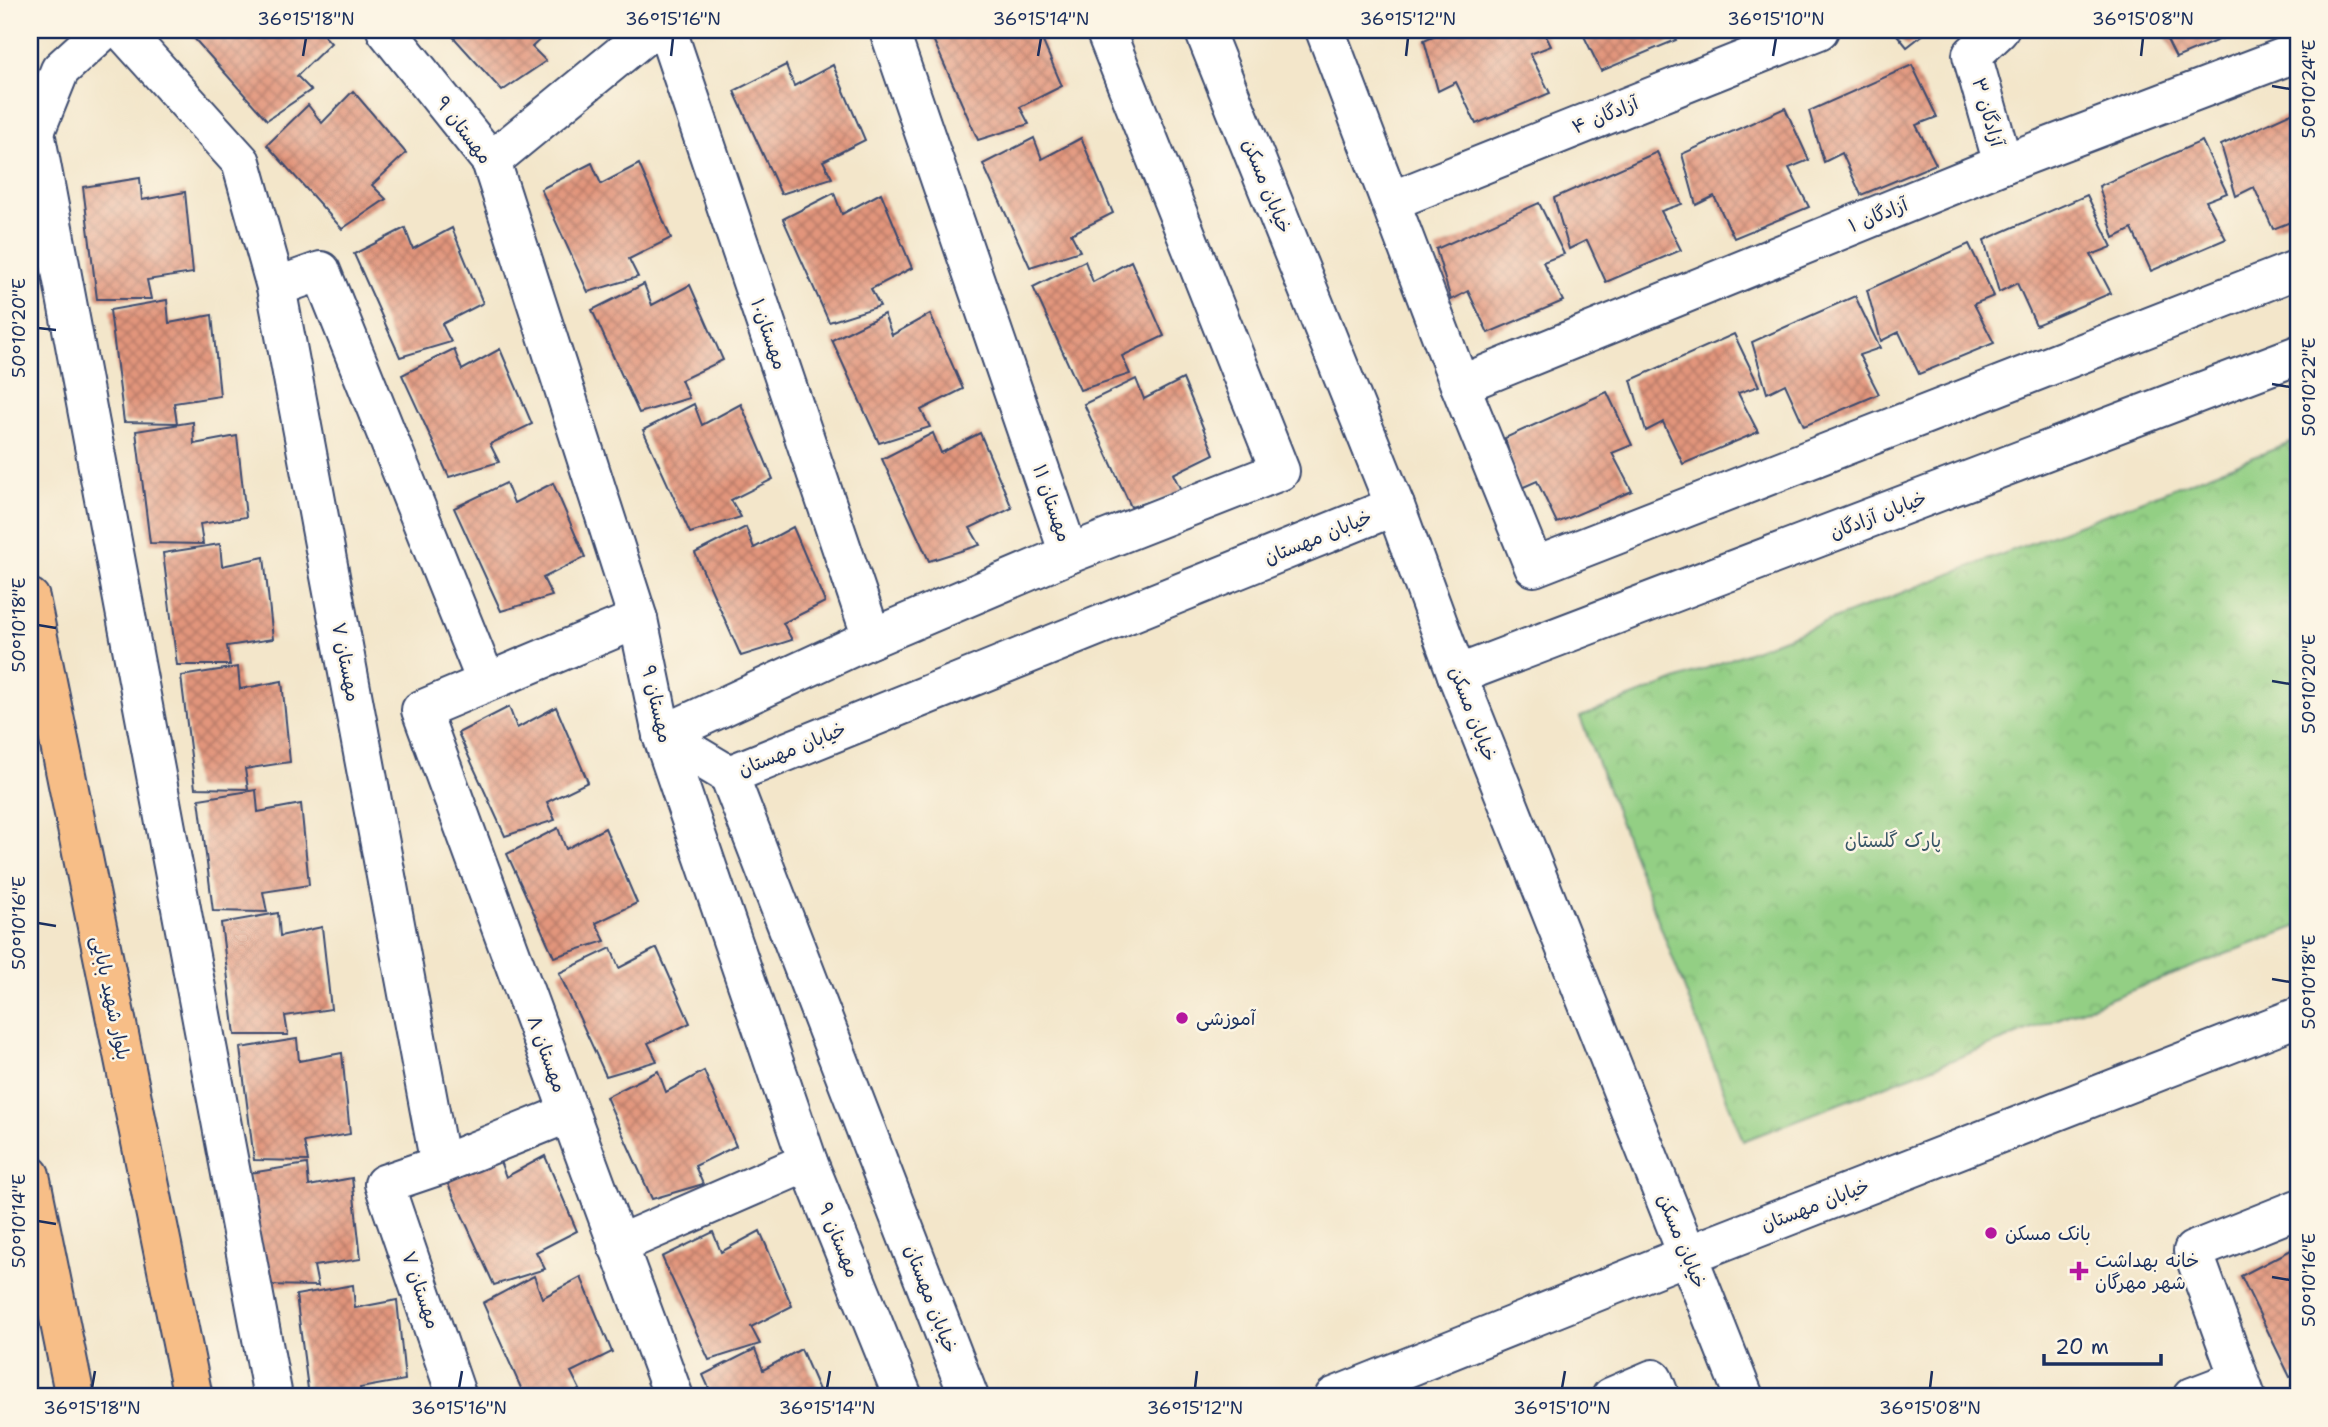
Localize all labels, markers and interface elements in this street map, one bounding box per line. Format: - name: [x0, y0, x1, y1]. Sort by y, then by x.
- text: 36°15'18"N: [257, 7, 355, 31]
- text: 36°15'16"N: [625, 7, 721, 31]
- text: 36°15'14"N: [993, 7, 1089, 31]
- text: 36°15'12"N: [1360, 7, 1456, 31]
- text: 36°15'10"N: [1727, 7, 1825, 31]
- text: 36°15'08"N: [2092, 7, 2194, 31]
- text: 50°10'24"E: [2297, 40, 2321, 138]
- street label: آزادگان ۳: [1966, 75, 2010, 151]
- street label: آزادگان ۴: [1568, 90, 1643, 140]
- street label: مهستان ۹: [430, 91, 498, 169]
- street label: خیابان مسکن: [1237, 135, 1297, 237]
- street label: آزادگان ۱: [1845, 191, 1913, 238]
- text: 50°10'20"E: [7, 278, 31, 378]
- street label: مهستان۱۰: [745, 295, 793, 373]
- text: 50°10'22"E: [2297, 337, 2321, 437]
- street label: مهستان ۱۱: [1027, 461, 1077, 545]
- street label: خیابان آزادگان: [1826, 485, 1930, 545]
- street label: خیابان مهستان: [1260, 504, 1376, 570]
- text: 50°10'18"E: [7, 577, 31, 673]
- street label: مهستان ۷: [326, 620, 366, 704]
- text: 50°10'20"E: [2297, 634, 2321, 734]
- street label: مهستان ۹: [636, 663, 678, 745]
- street label: خیابان مسکن: [1443, 663, 1503, 765]
- street label: خیابان مهستان: [734, 716, 850, 782]
- park label: پارک گلستان: [1845, 828, 1941, 853]
- text: 50°10'16"E: [7, 876, 31, 970]
- street label: بلوار شهید بابایی: [86, 934, 136, 1062]
- text: 50°10'18"E: [2297, 934, 2321, 1030]
- place label: آموزشی: [1196, 1006, 1257, 1031]
- marker: آموزشی: [1174, 1010, 1190, 1026]
- street label: مهستان ۸: [522, 1012, 572, 1096]
- street label: خیابان مهستان: [1757, 1173, 1873, 1237]
- text: 50°10'14"E: [7, 1174, 31, 1268]
- street label: خیابان مسکن: [1652, 1190, 1712, 1292]
- street label: مهستان ۹: [813, 1199, 865, 1281]
- place label: بانک مسکن: [2005, 1221, 2091, 1246]
- marker: بانک مسکن: [1983, 1225, 1999, 1241]
- text: 50°10'16"E: [2297, 1233, 2321, 1327]
- street label: خیابان مهستان: [899, 1241, 963, 1357]
- street label: مهستان ۷: [396, 1248, 446, 1332]
- place label: خانه بهداشت شهر مهرگان: [2095, 1248, 2199, 1295]
- marker: خانه بهداشت شهر مهرگان: [2069, 1261, 2089, 1281]
- scale bar: [2044, 1322, 2162, 1366]
- text: 20 m: [2055, 1333, 2109, 1361]
- text: 36°15'18"N: [43, 1396, 141, 1420]
- text: 36°15'16"N: [411, 1396, 507, 1420]
- text: 36°15'14"N: [779, 1396, 875, 1420]
- text: 36°15'12"N: [1147, 1396, 1243, 1420]
- text: 36°15'10"N: [1513, 1396, 1611, 1420]
- text: 36°15'08"N: [1879, 1396, 1981, 1420]

